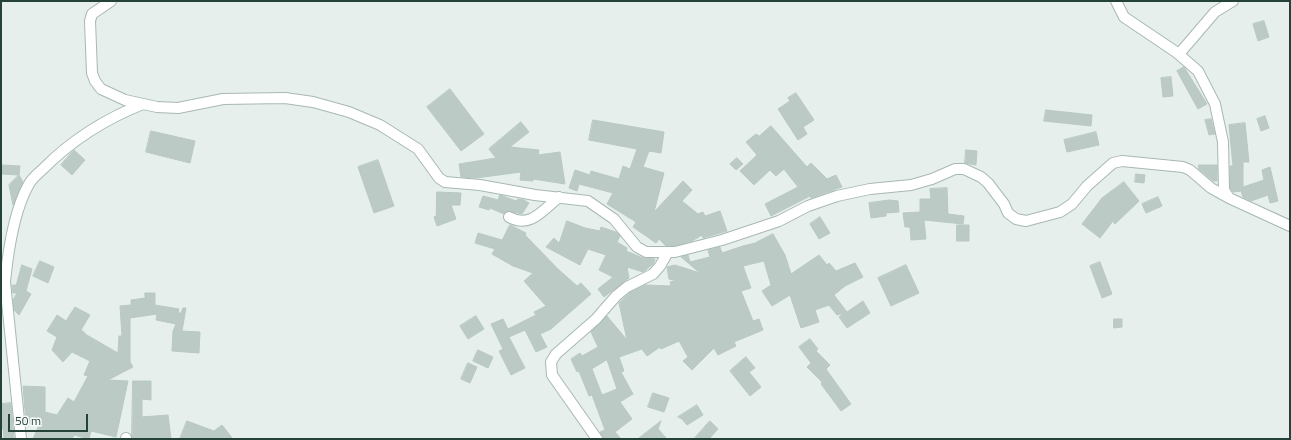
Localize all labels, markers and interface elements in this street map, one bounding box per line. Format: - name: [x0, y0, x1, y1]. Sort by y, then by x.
- scale bar: [10, 406, 90, 432]
- text: 50 m: [15, 411, 41, 430]

